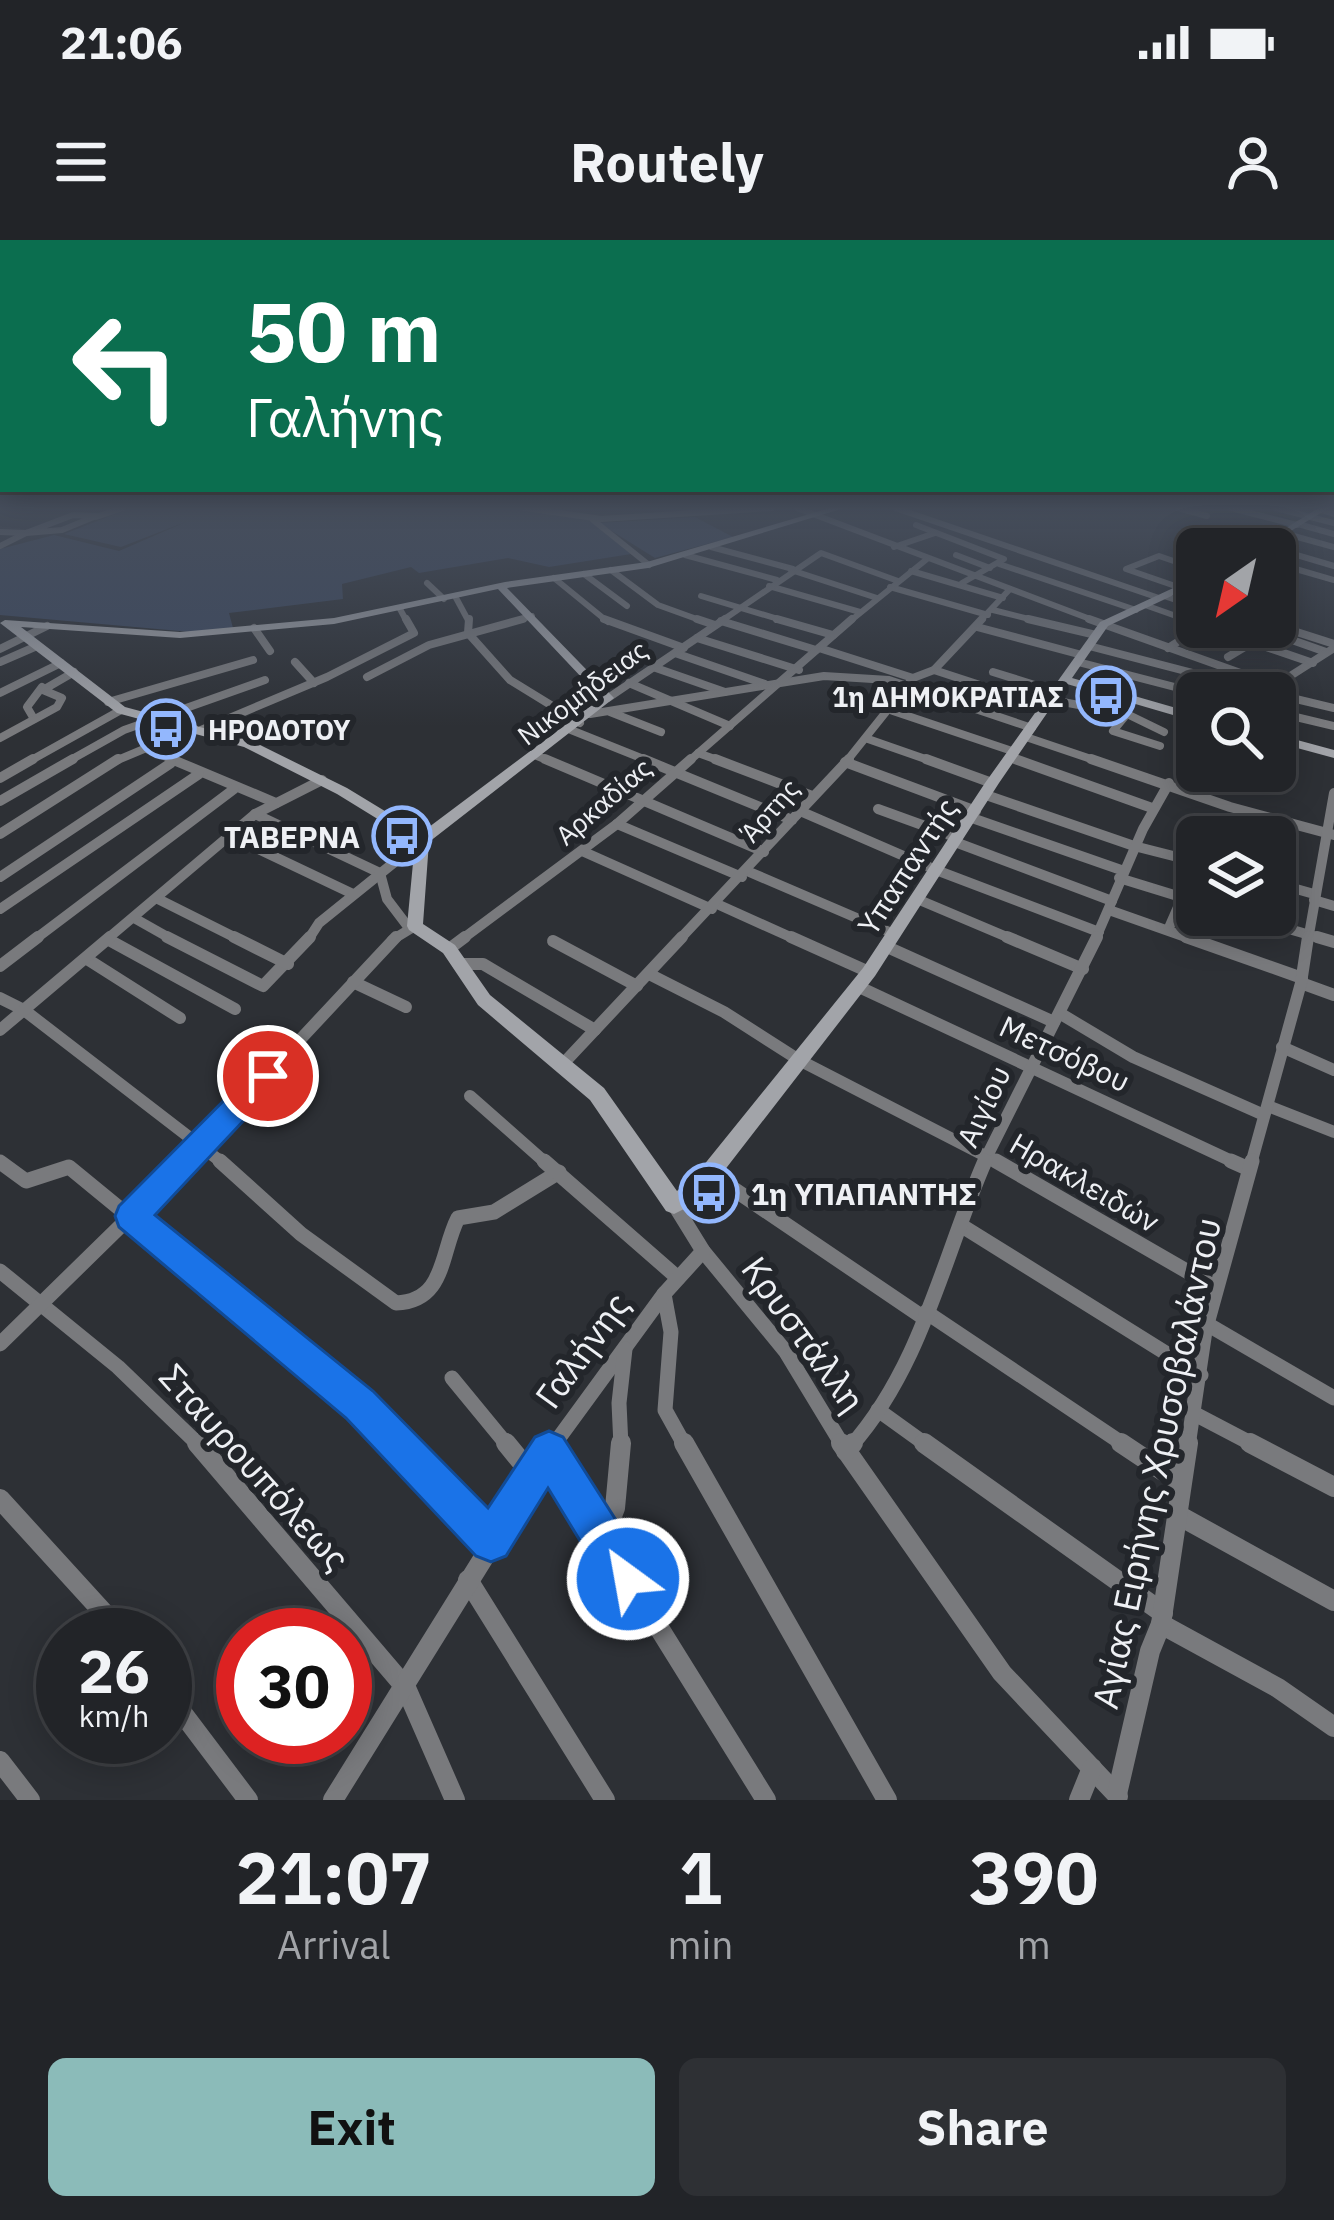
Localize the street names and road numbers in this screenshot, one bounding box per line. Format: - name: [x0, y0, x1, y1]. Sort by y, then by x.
- street label: Νικομήδειας: [510, 632, 654, 752]
- street label: Αρκαδίας: [548, 750, 658, 852]
- street label: Άρτης: [732, 771, 806, 849]
- street label: Υπαπαντής: [848, 790, 966, 942]
- street label: Μετσόβου: [994, 1006, 1136, 1100]
- street label: Αιγίου: [947, 1059, 1019, 1153]
- street label: Ηρακλειδών: [1003, 1123, 1167, 1241]
- street label: Αγίας Ειρήνης Χρυσοβαλάντου: [1081, 1213, 1231, 1713]
- street label: Κρυστάλλη: [732, 1247, 876, 1421]
- street label: Γαλήνης: [524, 1283, 640, 1417]
- street label: Σταυρουπόλεως: [150, 1354, 360, 1580]

